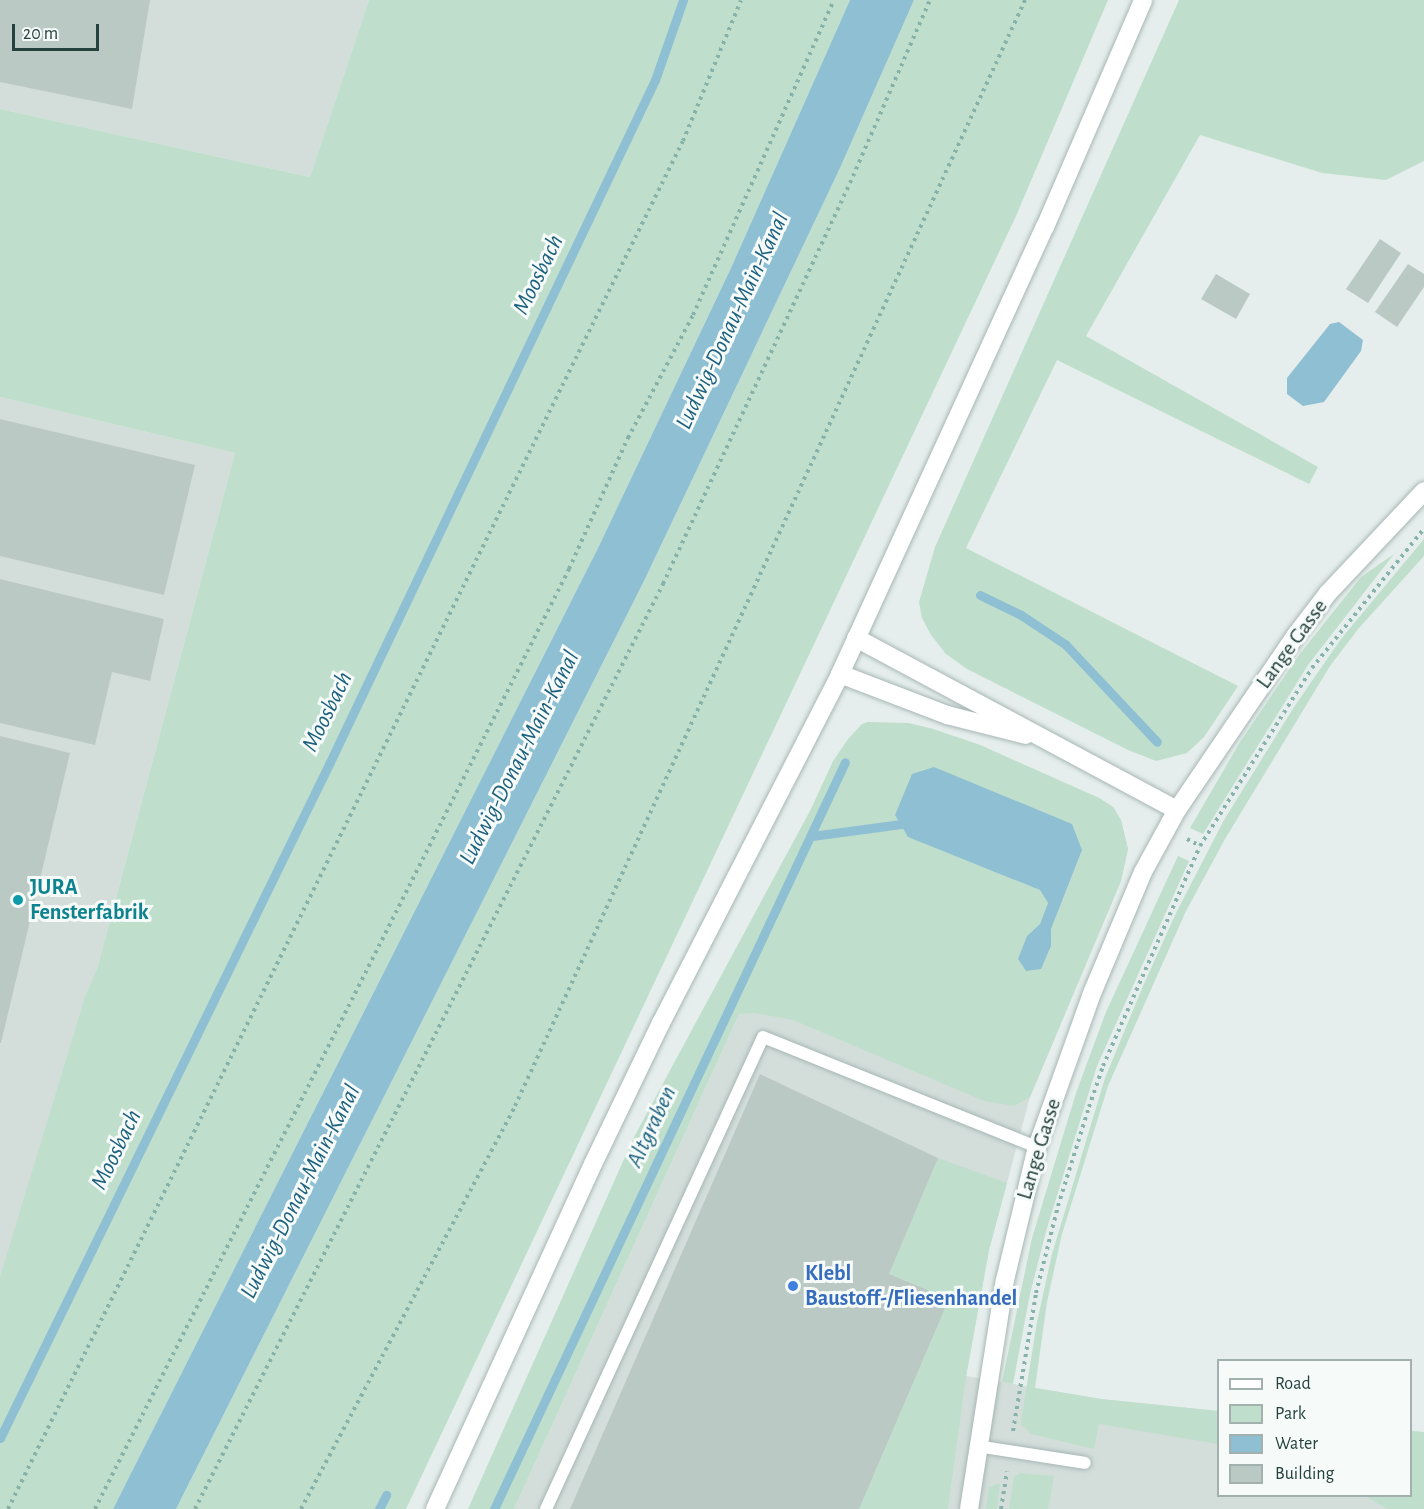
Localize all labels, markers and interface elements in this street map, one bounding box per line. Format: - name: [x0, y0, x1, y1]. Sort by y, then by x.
- scale bar: [15, 12, 102, 50]
- text: 20 m: [23, 25, 58, 43]
- water label: Ludwig-Donau-Main-Kanal: [670, 208, 796, 434]
- water label: Moosbach: [507, 230, 571, 320]
- street label: Lange Gasse: [1251, 594, 1333, 694]
- water label: Ludwig-Donau-Main-Kanal: [454, 646, 586, 870]
- water label: Moosbach: [296, 667, 360, 757]
- place label: JURA Fensterfabrik: [30, 874, 149, 926]
- marker: JURA Fensterfabrik: [11, 893, 25, 907]
- water label: Ludwig-Donau-Main-Kanal: [235, 1080, 367, 1304]
- water label: Altgraben: [621, 1082, 683, 1172]
- street label: Lange Gasse: [1011, 1095, 1067, 1203]
- water label: Moosbach: [85, 1105, 149, 1195]
- place label: Klebl Baustoff-/Fliesenhandel: [805, 1260, 1017, 1312]
- marker: Klebl Baustoff-/Fliesenhandel: [786, 1279, 800, 1293]
- legend: [1217, 1359, 1412, 1497]
- text: Road: [1275, 1375, 1311, 1393]
- text: Park: [1275, 1405, 1306, 1423]
- text: Water: [1275, 1435, 1318, 1453]
- text: Building: [1275, 1465, 1334, 1483]

